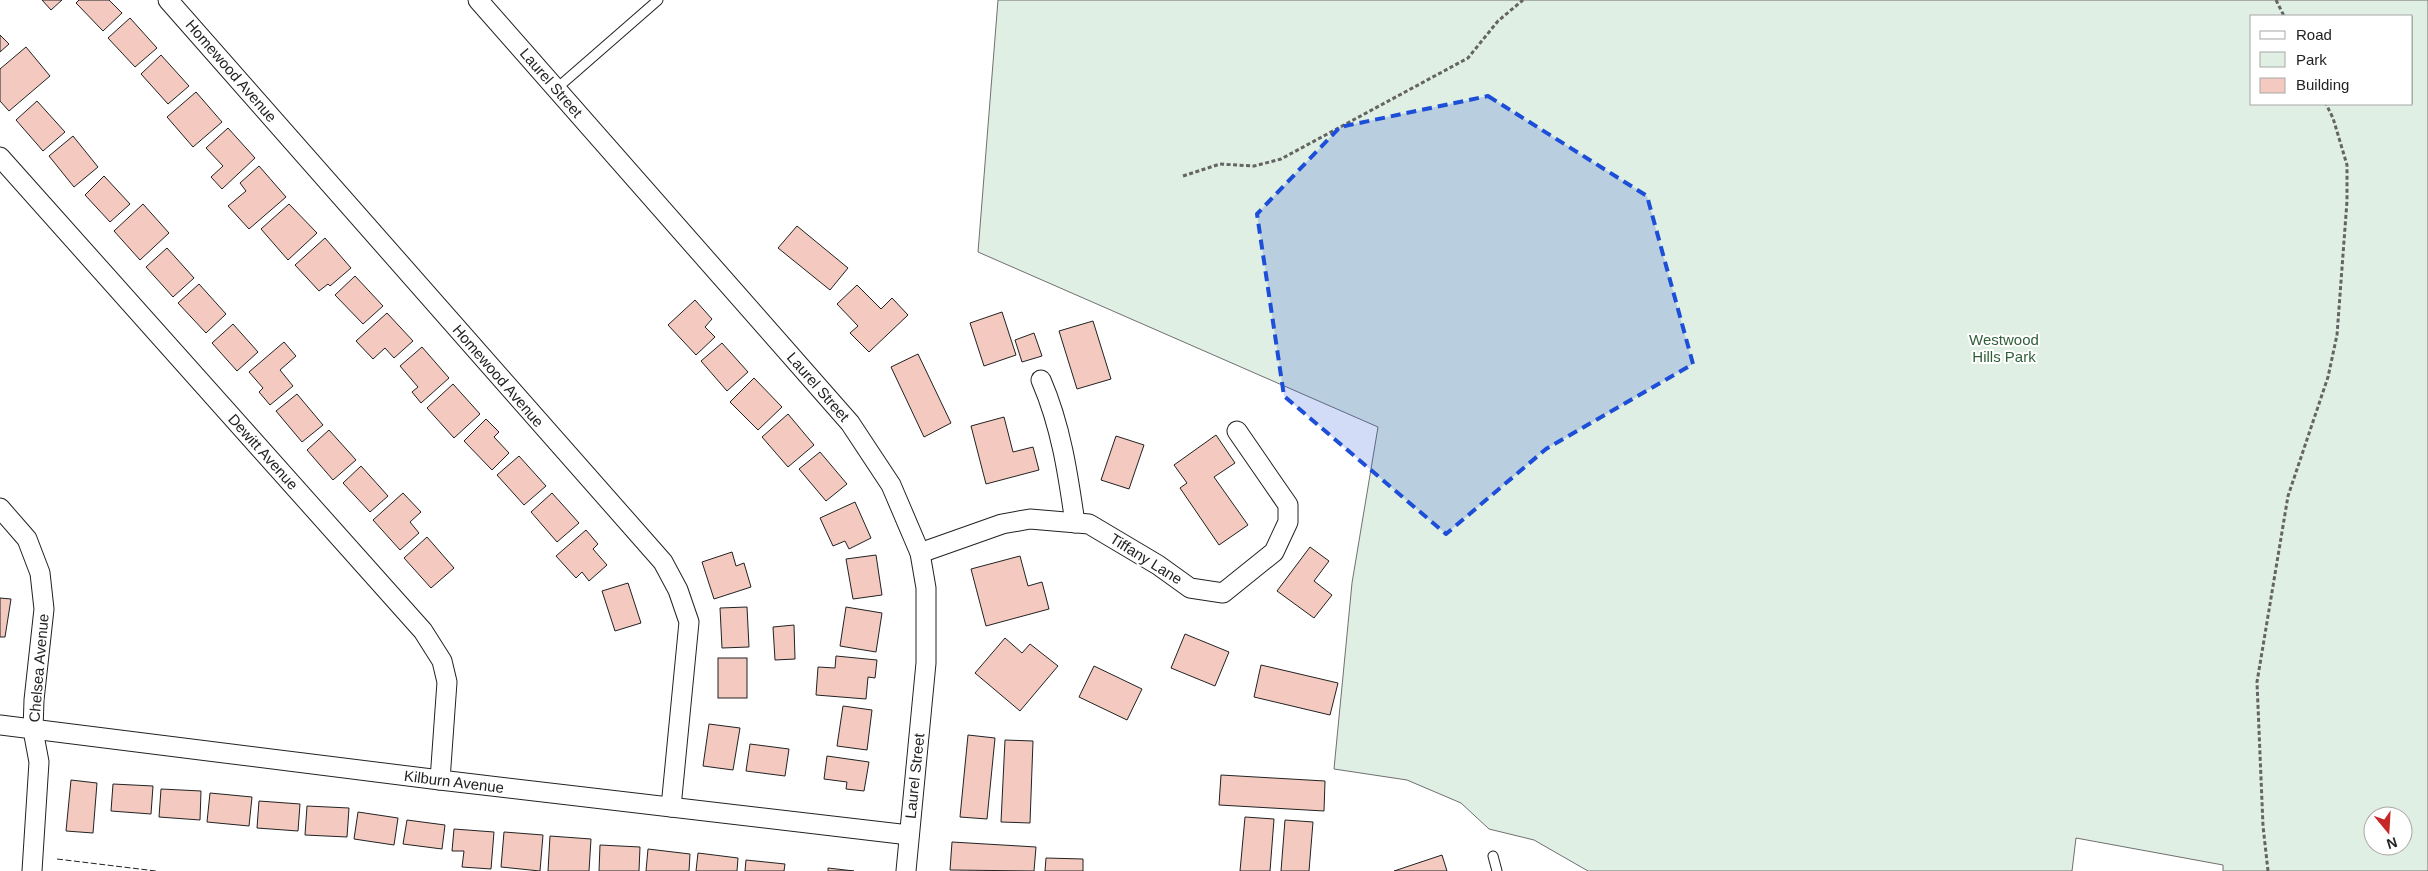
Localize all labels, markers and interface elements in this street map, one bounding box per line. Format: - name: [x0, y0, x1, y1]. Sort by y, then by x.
- legend: [2250, 15, 2413, 105]
- street label: Homewood Avenue: [182, 16, 280, 125]
- text: Road: [2296, 26, 2332, 43]
- street label: Laurel Street: [517, 45, 587, 121]
- text: Park: [2296, 51, 2327, 68]
- text: Building: [2296, 76, 2349, 93]
- street label: Homewood Avenue: [449, 321, 547, 430]
- park label: Westwood Hills Park: [1969, 331, 2039, 365]
- street label: Laurel Street: [784, 349, 854, 425]
- street label: Dewitt Avenue: [225, 410, 302, 493]
- street label: Tiffany Lane: [1107, 530, 1185, 587]
- street label: Chelsea Avenue: [25, 613, 52, 723]
- street label: Laurel Street: [902, 732, 928, 820]
- street label: Kilburn Avenue: [403, 767, 505, 796]
- north arrow: [2363, 806, 2413, 856]
- text: N: [2385, 834, 2399, 853]

